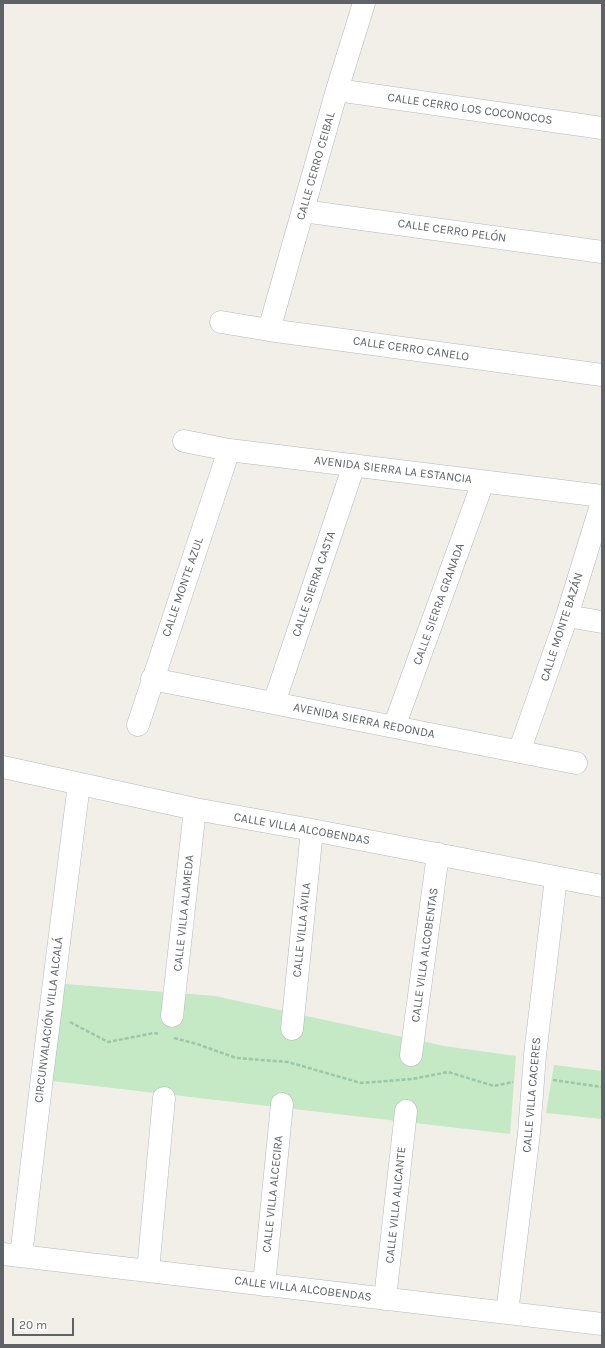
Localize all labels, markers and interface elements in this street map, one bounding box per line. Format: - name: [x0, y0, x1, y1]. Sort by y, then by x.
- street label: CALLE CERRO LOS COCONOCOS: [387, 90, 553, 128]
- street label: CALLE CERRO CEIBAL: [294, 110, 338, 222]
- street label: CALLE CERRO PELÓN: [397, 216, 507, 246]
- street label: CALLE CERRO CANELO: [352, 334, 470, 364]
- street label: AVENIDA SIERRA LA ESTANCIA: [313, 453, 473, 487]
- street label: CALLE SIERRA CASTA: [289, 529, 339, 639]
- street label: CALLE MONTE AZUL: [159, 535, 207, 639]
- street label: CALLE SIERRA GRANADA: [410, 541, 468, 667]
- street label: CALLE MONTE BAZÁN: [538, 571, 586, 683]
- street label: AVENIDA SIERRA REDONDA: [292, 700, 436, 742]
- street label: CALLE VILLA ALCOBENDAS: [233, 810, 371, 848]
- street label: CALLE VILLA ALAMEDA: [171, 854, 197, 972]
- street label: CALLE VILLA ÁVILA: [290, 882, 314, 978]
- street label: CALLE VILLA ALCOBENTAS: [408, 887, 442, 1023]
- street label: CIRCUNVALACIÓN VILLA ALCALÁ: [32, 936, 66, 1104]
- street label: CALLE VILLA CACERES: [520, 1037, 544, 1153]
- street label: CALLE VILLA ALCECIRA: [260, 1135, 286, 1253]
- street label: CALLE VILLA ALICANTE: [383, 1146, 409, 1264]
- street label: CALLE VILLA ALCOBENDAS: [234, 1273, 372, 1305]
- scale bar: [14, 1310, 76, 1336]
- text: 20 m: [19, 1318, 47, 1332]

